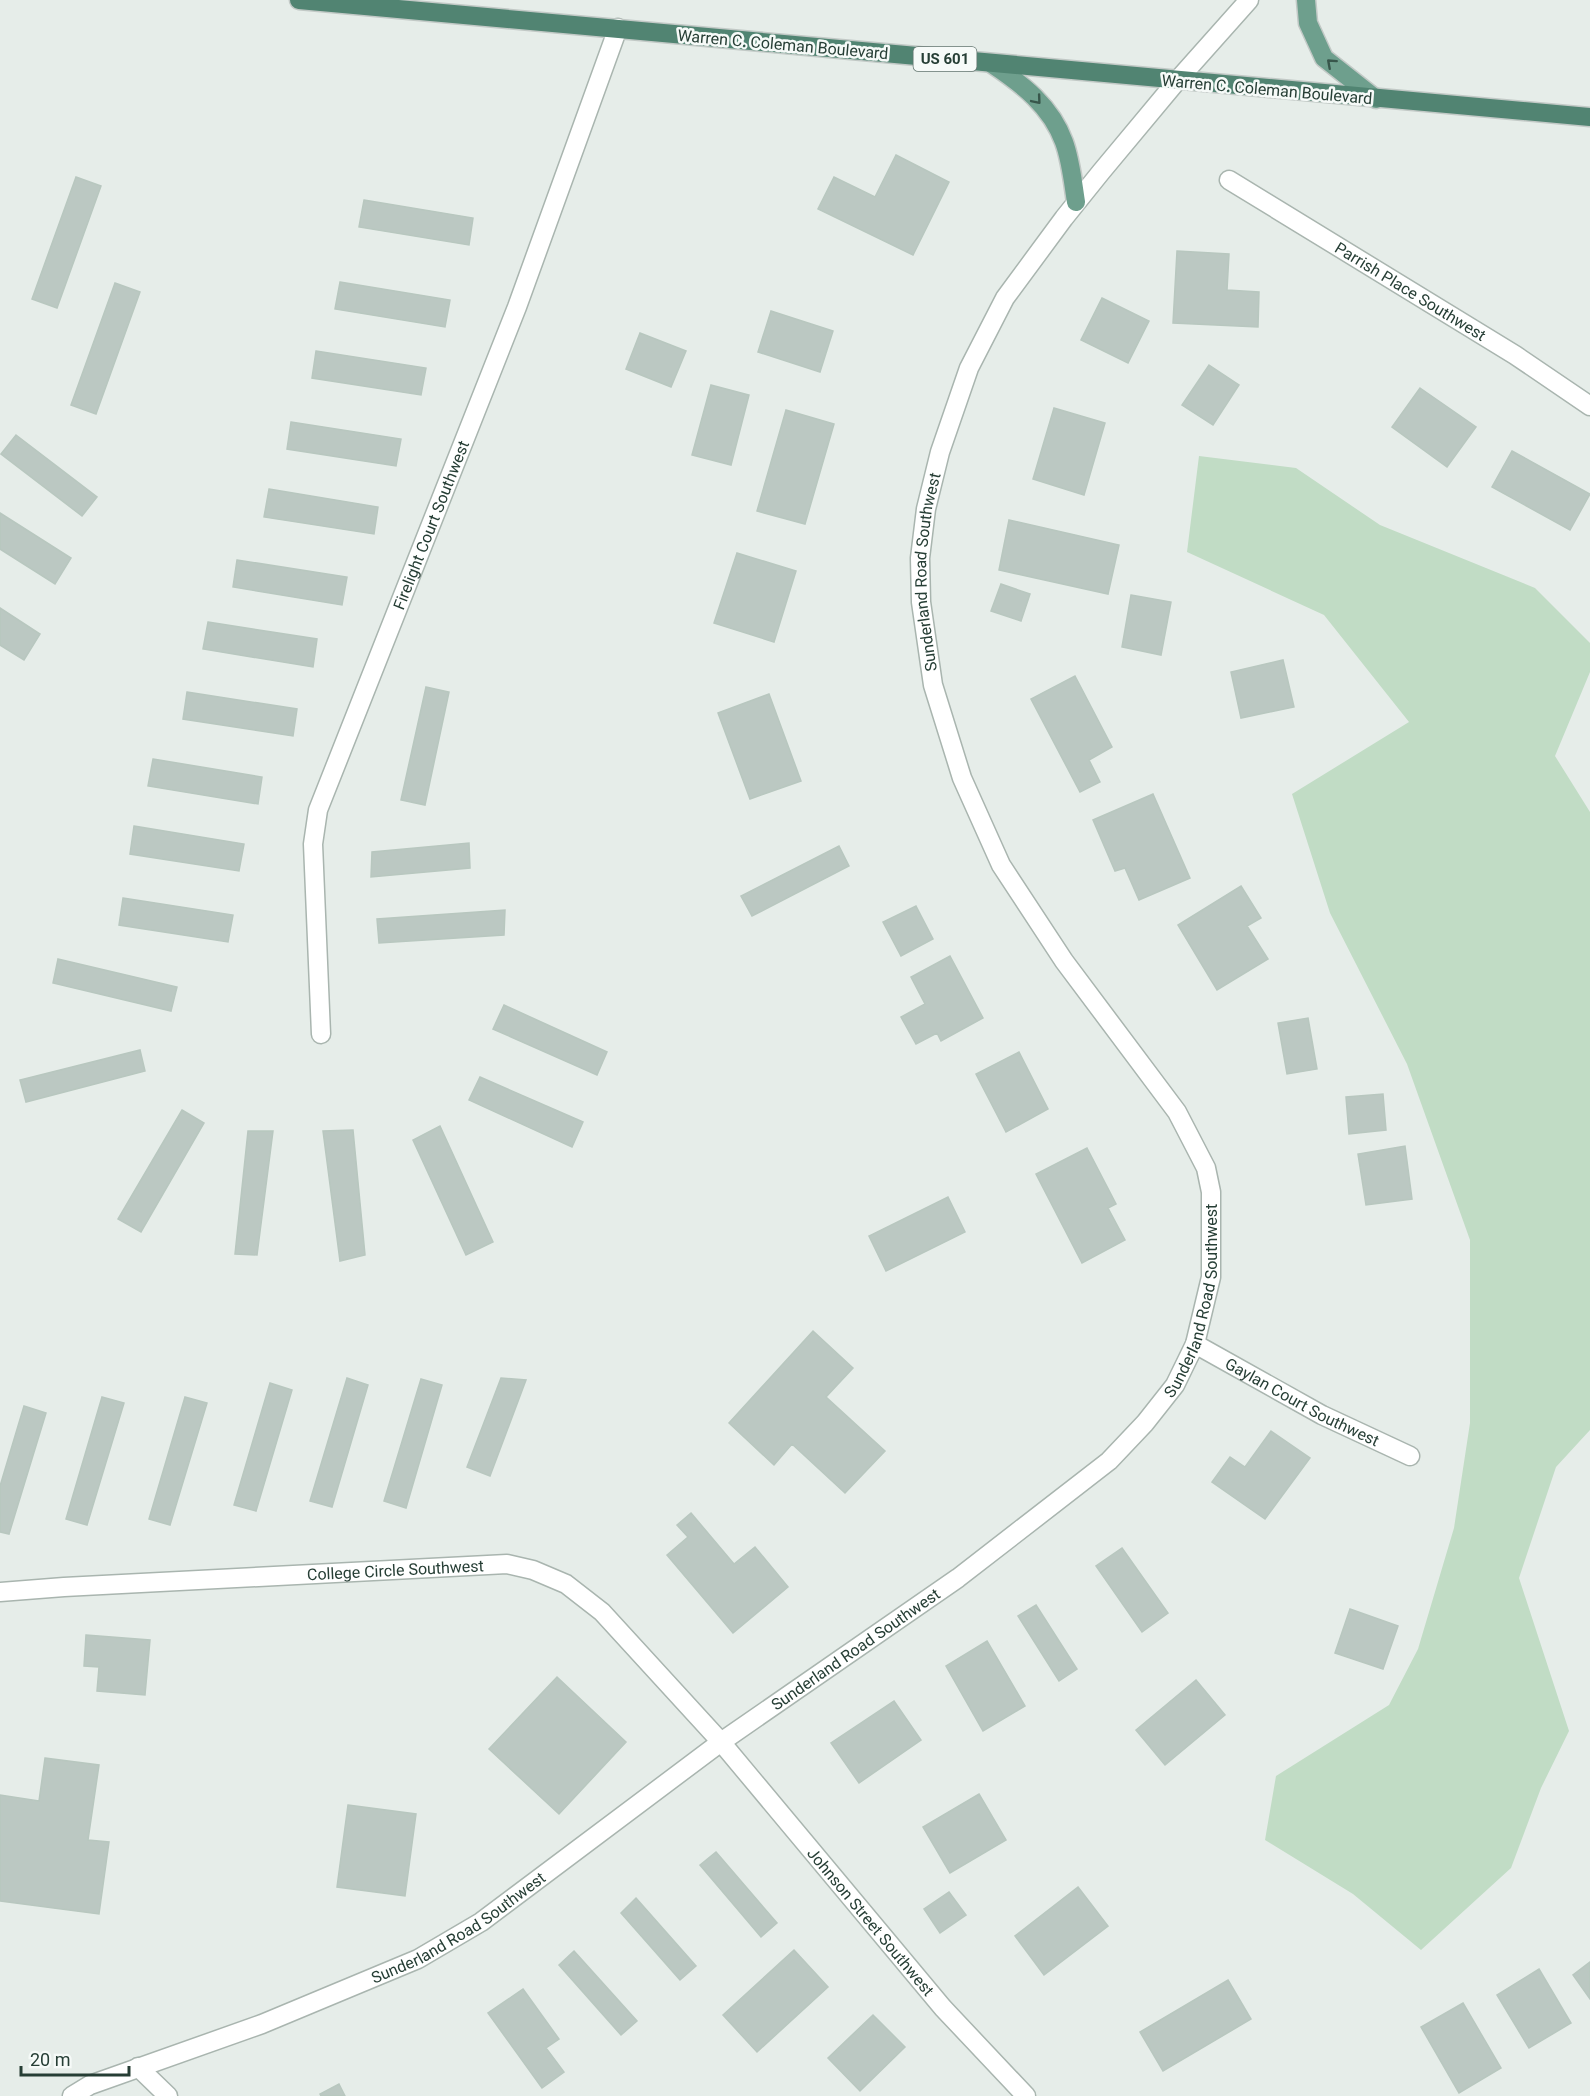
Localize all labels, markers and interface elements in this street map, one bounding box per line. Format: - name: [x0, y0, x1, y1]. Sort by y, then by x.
- street label: Warren C. Coleman Boulevard: [677, 26, 889, 63]
- road number: US 601: [914, 47, 976, 71]
- one-way arrow: [1326, 59, 1337, 70]
- street label: Warren C. Coleman Boulevard: [1161, 71, 1373, 108]
- one-way arrow: [1030, 93, 1041, 104]
- street label: Parrish Place Southwest: [1331, 238, 1489, 345]
- street label: Firelight Court Southwest: [389, 438, 473, 612]
- street label: Sunderland Road Southwest: [911, 471, 945, 673]
- street label: Sunderland Road Southwest: [1160, 1204, 1221, 1401]
- street label: Gaylan Court Southwest: [1222, 1354, 1382, 1450]
- street label: College Circle Southwest: [306, 1556, 484, 1584]
- street label: Sunderland Road Southwest: [768, 1585, 944, 1714]
- street label: Johnson Street Southwest: [803, 1844, 938, 2000]
- street label: Sunderland Road Southwest: [368, 1868, 549, 1987]
- scale bar: [21, 2039, 129, 2077]
- text: 20 m: [30, 2049, 70, 2070]

